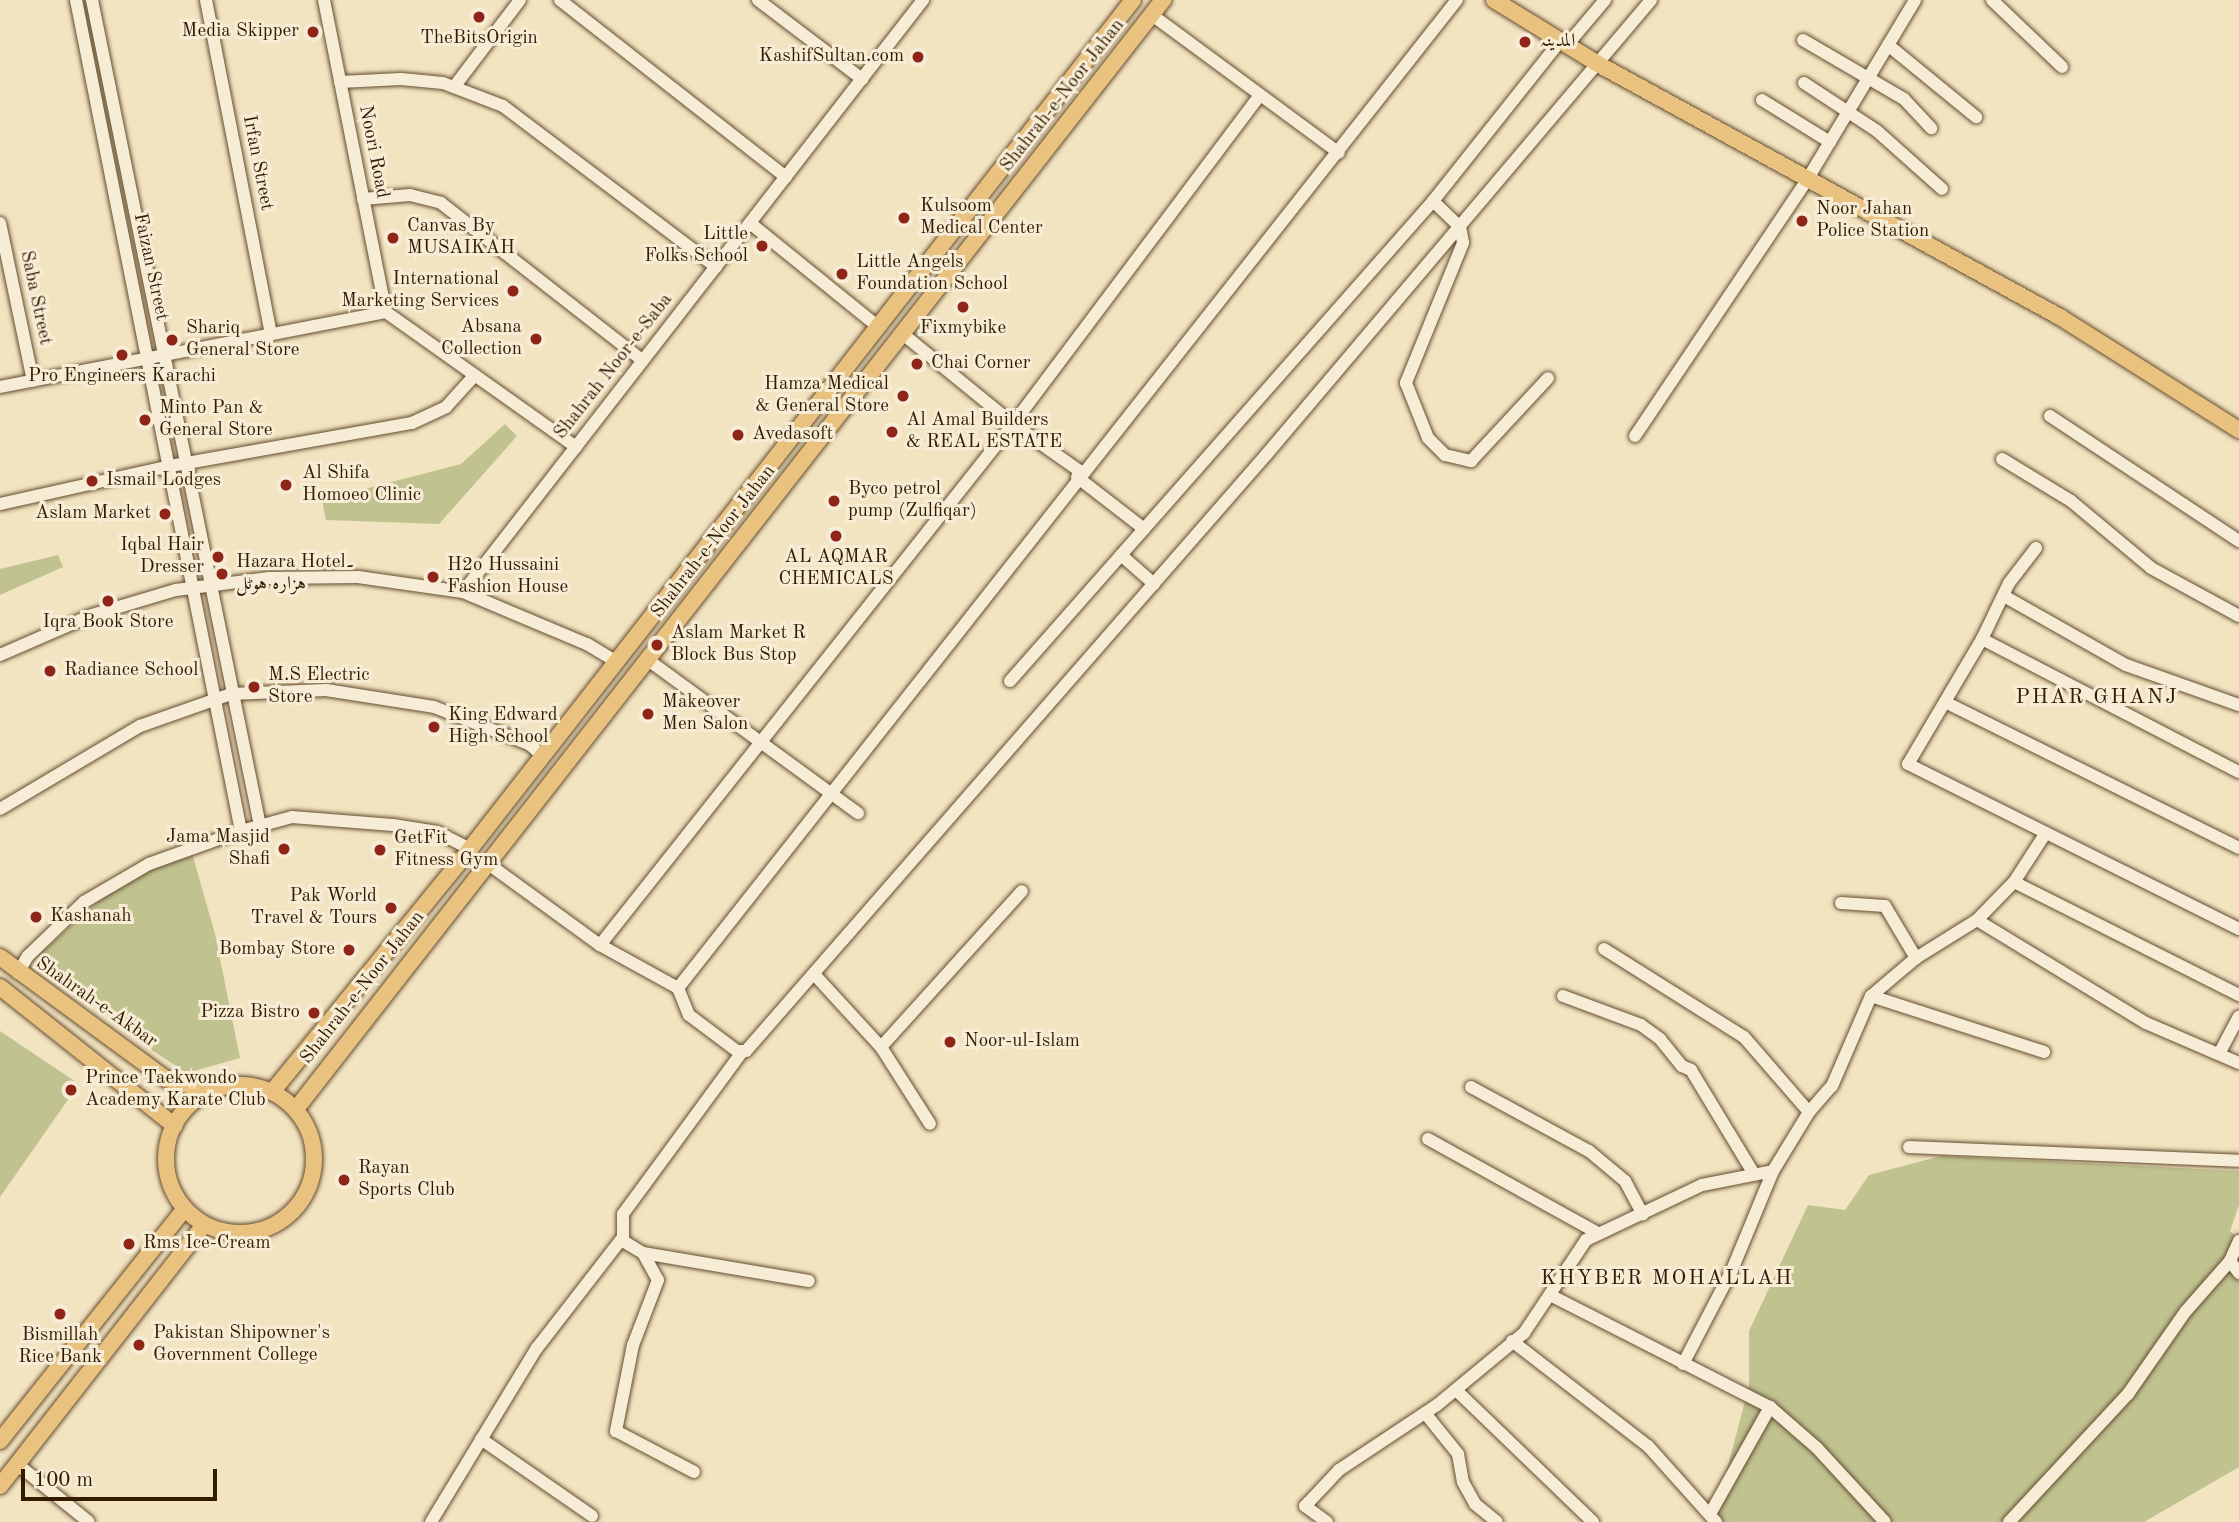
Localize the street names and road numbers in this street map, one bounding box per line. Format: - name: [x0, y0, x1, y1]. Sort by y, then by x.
- street label: Shahrah-e-Noor Jahan: [996, 15, 1130, 177]
- street label: Noori Road: [353, 104, 393, 200]
- street label: Irfan Street: [237, 113, 277, 213]
- street label: Faizan Street: [127, 211, 173, 323]
- street label: Saba Street: [14, 249, 56, 347]
- street label: Shahrah Noor-e-Saba: [550, 289, 678, 445]
- street label: Shahrah-e-Noor Jahan: [647, 461, 781, 623]
- street label: Shahrah-e-Noor Jahan: [296, 907, 430, 1069]
- street label: Shahrah-e-Akbar: [31, 953, 161, 1053]

